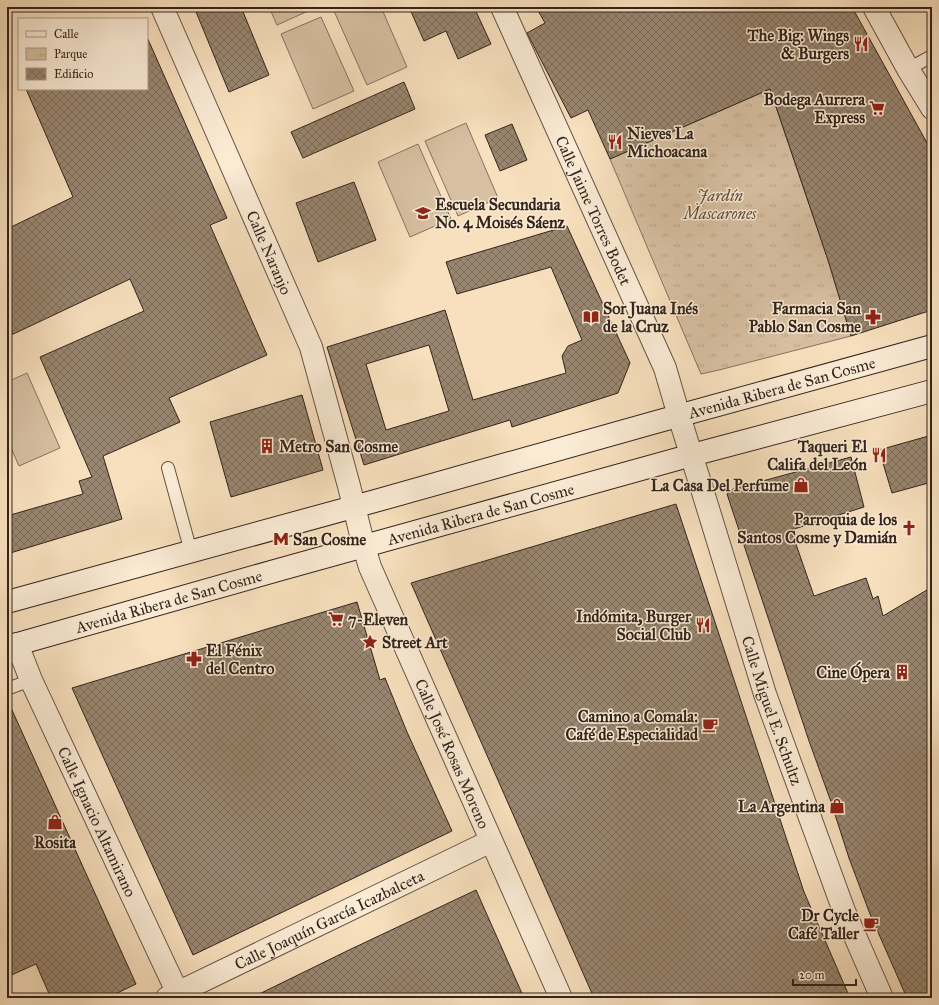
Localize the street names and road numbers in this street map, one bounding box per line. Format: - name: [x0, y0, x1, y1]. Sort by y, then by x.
- street label: Calle Jaime Torres Bodet: [551, 133, 635, 288]
- street label: Calle Naranjo: [242, 208, 296, 298]
- street label: Avenida Ribera de San Cosme: [685, 353, 878, 423]
- street label: Avenida Ribera de San Cosme: [384, 479, 577, 549]
- street label: Avenida Ribera de San Cosme: [72, 566, 265, 637]
- street label: Calle Miguel E. Schultz: [738, 634, 807, 788]
- street label: Calle José Rosas Moreno: [411, 676, 494, 831]
- street label: Calle Ignacio Altamirano: [54, 744, 140, 900]
- street label: Calle Joaquín García Icazbalceta: [231, 866, 427, 974]

